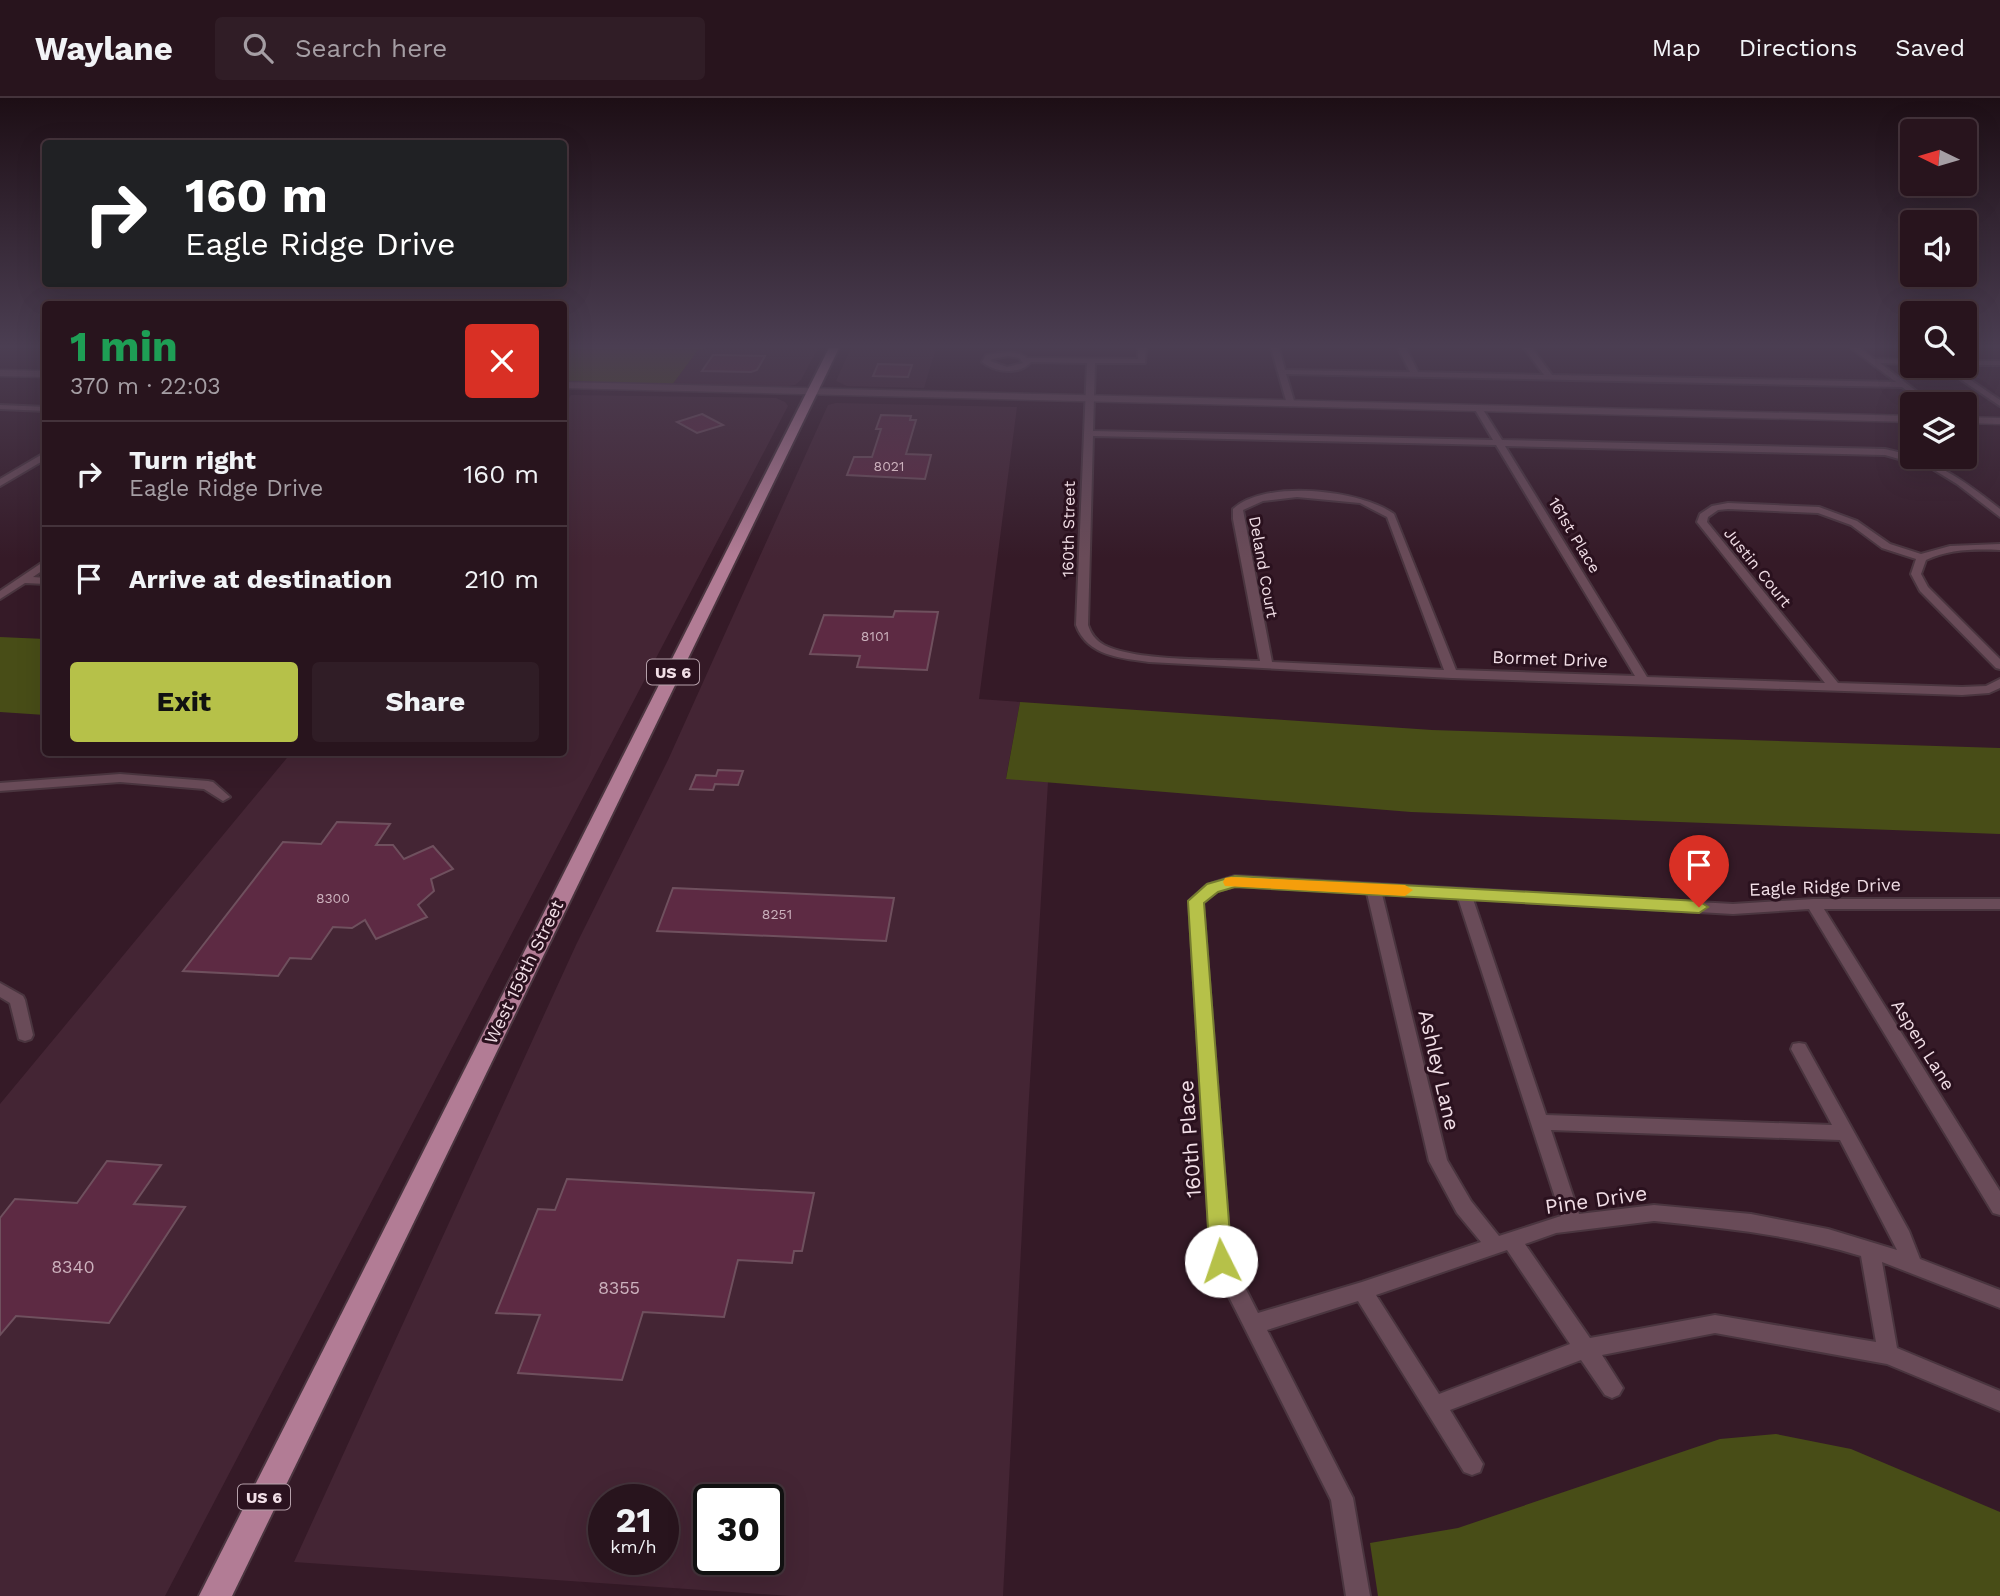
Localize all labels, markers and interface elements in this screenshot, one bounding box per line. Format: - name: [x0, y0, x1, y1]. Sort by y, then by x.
- search box: [215, 17, 705, 80]
- text: Waylane: [35, 29, 173, 68]
- icon: search: [239, 29, 277, 67]
- text: Search here: [295, 33, 447, 63]
- text: Map: [1652, 34, 1701, 62]
- text: Directions: [1739, 34, 1857, 62]
- text: Saved: [1895, 34, 1965, 62]
- north arrow: [1900, 119, 1978, 196]
- map controls: [1900, 119, 1977, 469]
- text: 160 m: [185, 166, 328, 224]
- icon: right: [70, 168, 161, 259]
- button: sound: [1900, 210, 1977, 287]
- text: Eagle Ridge Drive: [185, 225, 455, 263]
- button: search: [1900, 301, 1977, 378]
- text: 1 min: [70, 322, 178, 371]
- button: close: [465, 324, 539, 398]
- text: 370 m · 22:03: [70, 373, 221, 400]
- button: layers: [1900, 392, 1977, 469]
- text: Turn right: [129, 445, 256, 475]
- icon: right: [70, 455, 108, 493]
- house number: 8021: [874, 458, 904, 474]
- text: 160 m: [463, 459, 539, 489]
- text: Eagle Ridge Drive: [129, 475, 323, 502]
- street label: 160th Street: [1058, 480, 1079, 577]
- street label: 161st Place: [1545, 494, 1605, 576]
- street label: Deland Court: [1245, 515, 1282, 620]
- street label: Justin Court: [1720, 524, 1796, 611]
- icon: arrive: [70, 560, 108, 598]
- text: Arrive at destination: [129, 564, 392, 594]
- text: 210 m: [464, 564, 539, 594]
- house number: 8101: [861, 628, 889, 644]
- street label: Bormet Drive: [1492, 646, 1608, 671]
- road number: US 6: [647, 660, 699, 684]
- button: Exit: [70, 662, 298, 742]
- button: Share: [312, 662, 539, 742]
- pin: [1669, 835, 1729, 907]
- icon: arrive: [1680, 846, 1718, 884]
- street label: Eagle Ridge Drive: [1749, 873, 1901, 900]
- house number: 8300: [316, 890, 350, 906]
- street label: West 159th Street: [480, 896, 568, 1047]
- house number: 8251: [762, 906, 792, 922]
- street label: Aspen Lane: [1887, 996, 1960, 1094]
- street label: Ashley Lane: [1413, 1007, 1465, 1133]
- street label: 160th Place: [1173, 1079, 1206, 1199]
- street label: Pine Drive: [1543, 1180, 1649, 1219]
- position arrow: [1184, 1224, 1258, 1298]
- house number: 8340: [51, 1256, 95, 1277]
- house number: 8355: [598, 1277, 640, 1298]
- road number: US 6: [238, 1484, 290, 1510]
- speed limit sign: 30: [693, 1484, 784, 1575]
- text: 21: [616, 1499, 651, 1541]
- text: km/h: [610, 1536, 657, 1557]

